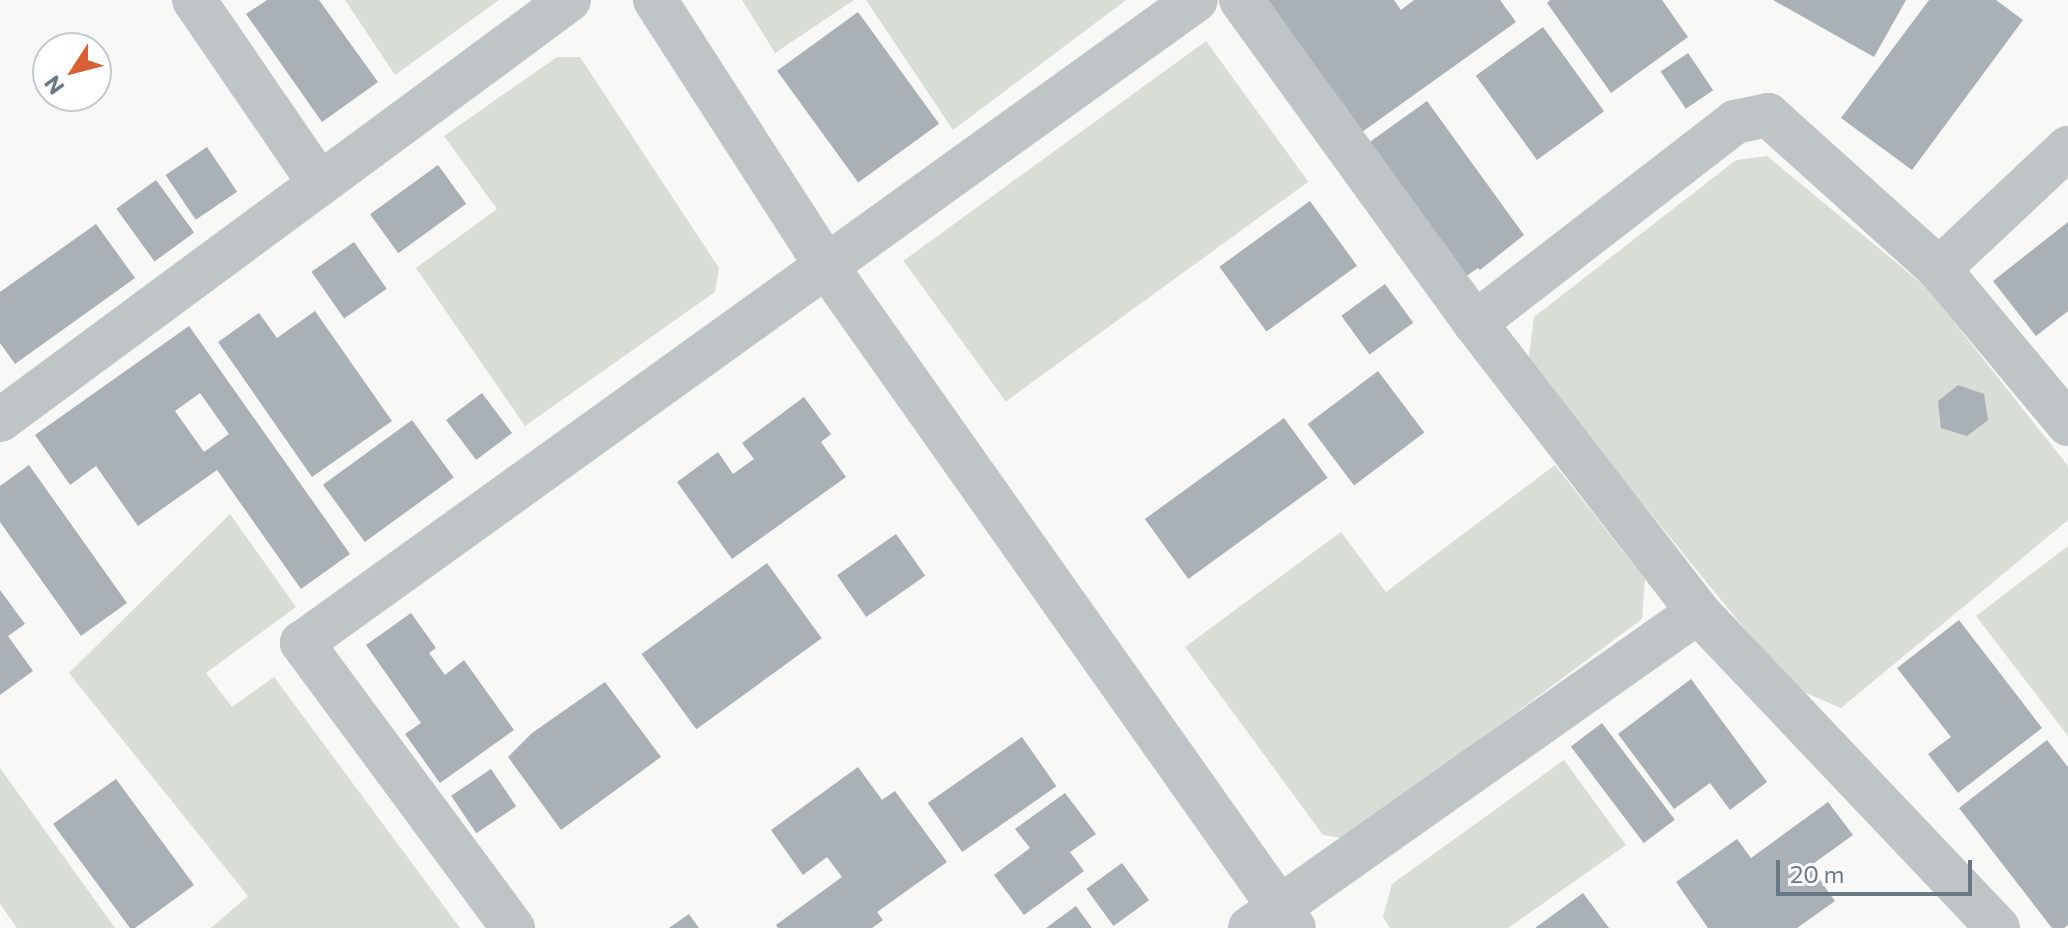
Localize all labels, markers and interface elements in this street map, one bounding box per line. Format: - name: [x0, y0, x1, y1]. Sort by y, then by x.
- north arrow: [32, 32, 112, 112]
- text: N: [38, 71, 70, 100]
- scale bar: [1780, 844, 1976, 894]
- text: 20 m: [1790, 859, 1844, 888]

